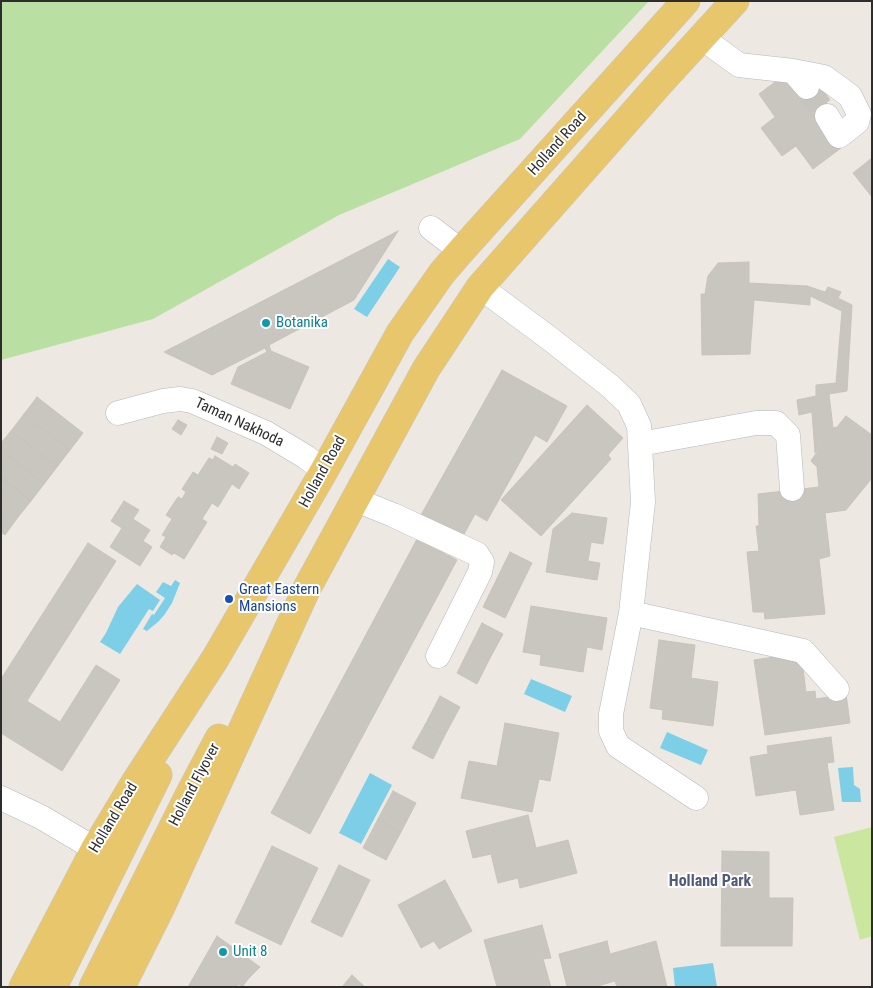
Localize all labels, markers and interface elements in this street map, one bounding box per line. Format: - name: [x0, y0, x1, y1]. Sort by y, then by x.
- street label: Holland Road: [525, 109, 591, 179]
- place label: Botanika: [276, 314, 328, 332]
- marker: Botanika: [260, 317, 272, 329]
- street label: Taman Nakhoda: [192, 395, 286, 451]
- street label: Holland Road: [296, 433, 350, 511]
- place label: Great Eastern Mansions: [239, 581, 319, 616]
- marker: Great Eastern Mansions: [223, 593, 235, 605]
- street label: Holland Flyover: [166, 741, 224, 829]
- street label: Holland Road: [86, 779, 142, 857]
- district label: Holland Park: [669, 872, 751, 892]
- place label: Unit 8: [233, 943, 267, 961]
- marker: Unit 8: [217, 946, 229, 958]

